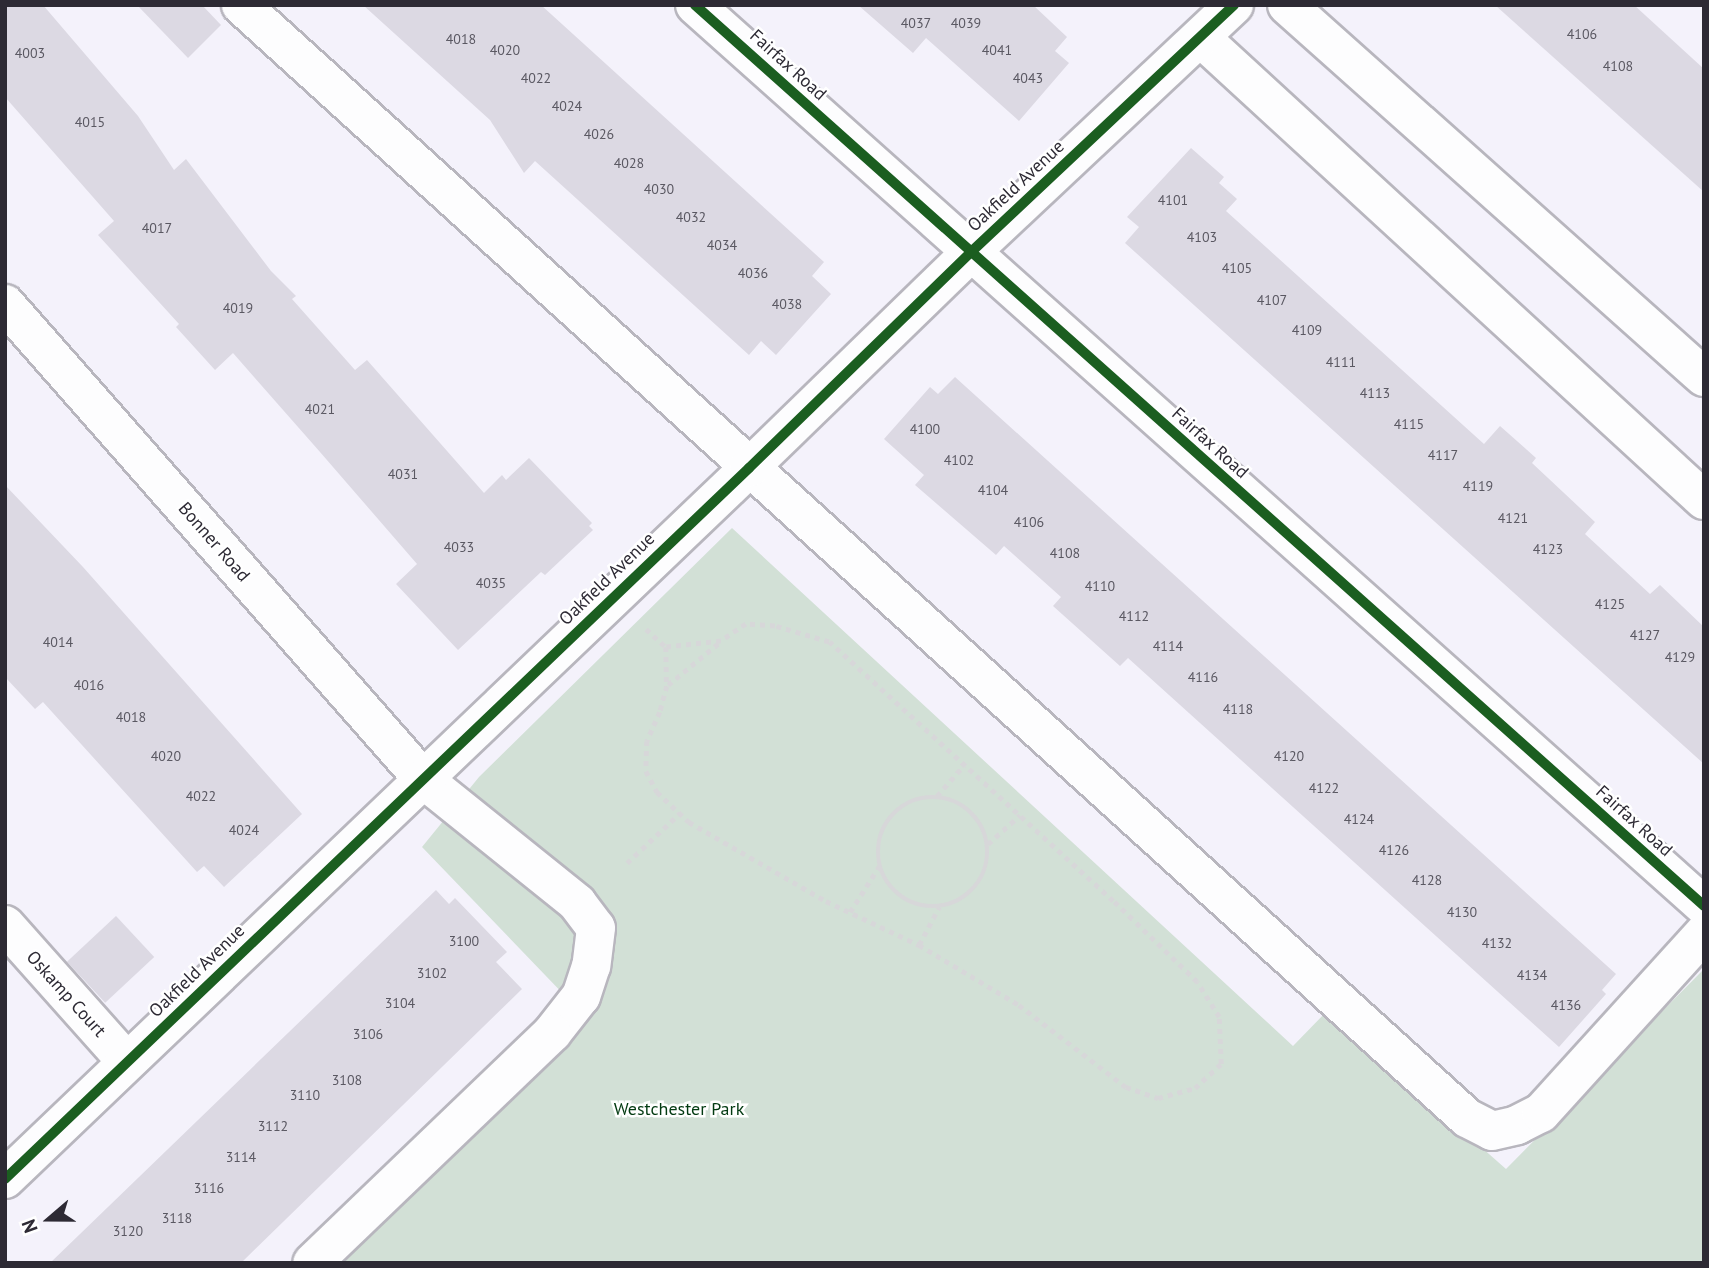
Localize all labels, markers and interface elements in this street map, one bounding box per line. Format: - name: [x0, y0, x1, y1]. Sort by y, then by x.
- house number: 4037: [901, 15, 931, 31]
- house number: 4039: [951, 15, 981, 31]
- street label: Fairfax Road: [745, 25, 831, 105]
- house number: 4106: [1567, 26, 1597, 42]
- house number: 4018: [446, 31, 476, 47]
- house number: 4020: [490, 42, 520, 58]
- house number: 4041: [982, 42, 1012, 58]
- house number: 4003: [15, 45, 45, 61]
- house number: 4108: [1603, 58, 1633, 74]
- house number: 4022: [521, 70, 551, 86]
- house number: 4043: [1013, 70, 1043, 86]
- house number: 4024: [552, 98, 582, 114]
- house number: 4015: [75, 114, 105, 130]
- house number: 4026: [584, 126, 614, 142]
- street label: Oakfield Avenue: [963, 136, 1069, 236]
- house number: 4028: [614, 155, 644, 171]
- house number: 4030: [644, 181, 674, 197]
- house number: 4101: [1158, 192, 1188, 208]
- house number: 4032: [676, 209, 706, 225]
- house number: 4017: [142, 220, 172, 236]
- house number: 4103: [1187, 229, 1217, 245]
- house number: 4034: [707, 237, 737, 253]
- house number: 4105: [1222, 260, 1252, 276]
- house number: 4036: [738, 265, 768, 281]
- house number: 4107: [1257, 292, 1287, 308]
- house number: 4038: [772, 296, 802, 312]
- house number: 4019: [223, 300, 253, 316]
- house number: 4109: [1292, 322, 1322, 338]
- house number: 4111: [1326, 354, 1356, 370]
- house number: 4113: [1360, 385, 1390, 401]
- house number: 4021: [305, 401, 335, 417]
- street label: Fairfax Road: [1167, 403, 1253, 483]
- house number: 4115: [1394, 416, 1424, 432]
- house number: 4100: [910, 421, 940, 437]
- house number: 4117: [1428, 447, 1458, 463]
- house number: 4102: [944, 452, 974, 468]
- house number: 4031: [388, 466, 418, 482]
- house number: 4119: [1463, 478, 1493, 494]
- house number: 4104: [978, 482, 1008, 498]
- street label: Bonner Road: [174, 498, 254, 586]
- house number: 4121: [1498, 510, 1528, 526]
- house number: 4106: [1014, 514, 1044, 530]
- street label: Oakfield Avenue: [555, 528, 659, 630]
- house number: 4033: [444, 539, 474, 555]
- house number: 4123: [1533, 541, 1563, 557]
- house number: 4108: [1050, 545, 1080, 561]
- house number: 4035: [476, 575, 506, 591]
- house number: 4110: [1085, 578, 1115, 594]
- house number: 4125: [1595, 596, 1625, 612]
- house number: 4112: [1119, 608, 1149, 624]
- house number: 4127: [1630, 627, 1660, 643]
- house number: 4014: [43, 634, 73, 650]
- house number: 4114: [1153, 638, 1183, 654]
- house number: 4129: [1665, 649, 1695, 665]
- house number: 4116: [1188, 669, 1218, 685]
- house number: 4016: [74, 677, 104, 693]
- house number: 4118: [1223, 701, 1253, 717]
- house number: 4018: [116, 709, 146, 725]
- house number: 4020: [151, 748, 181, 764]
- house number: 4120: [1274, 748, 1304, 764]
- house number: 4122: [1309, 780, 1339, 796]
- street label: Fairfax Road: [1591, 781, 1677, 861]
- house number: 4022: [186, 788, 216, 804]
- house number: 4124: [1344, 811, 1374, 827]
- house number: 4024: [229, 822, 259, 838]
- house number: 4126: [1379, 842, 1409, 858]
- house number: 4128: [1412, 872, 1442, 888]
- house number: 4130: [1447, 904, 1477, 920]
- street label: Oakfield Avenue: [145, 920, 249, 1022]
- house number: 3100: [449, 933, 479, 949]
- house number: 4132: [1482, 935, 1512, 951]
- street label: Oskamp Court: [22, 947, 110, 1041]
- house number: 3102: [417, 965, 447, 981]
- house number: 4134: [1517, 967, 1547, 983]
- house number: 3104: [385, 995, 415, 1011]
- house number: 4136: [1551, 997, 1581, 1013]
- house number: 3106: [353, 1026, 383, 1042]
- house number: 3108: [332, 1072, 362, 1088]
- house number: 3110: [290, 1087, 320, 1103]
- park label: Westchester Park: [614, 1098, 744, 1120]
- house number: 3112: [258, 1118, 288, 1134]
- house number: 3114: [226, 1149, 256, 1165]
- house number: 3116: [194, 1180, 224, 1196]
- north arrow: [14, 1184, 84, 1254]
- house number: 3118: [162, 1210, 192, 1226]
- text: N: [16, 1216, 43, 1236]
- house number: 3120: [113, 1223, 143, 1239]

